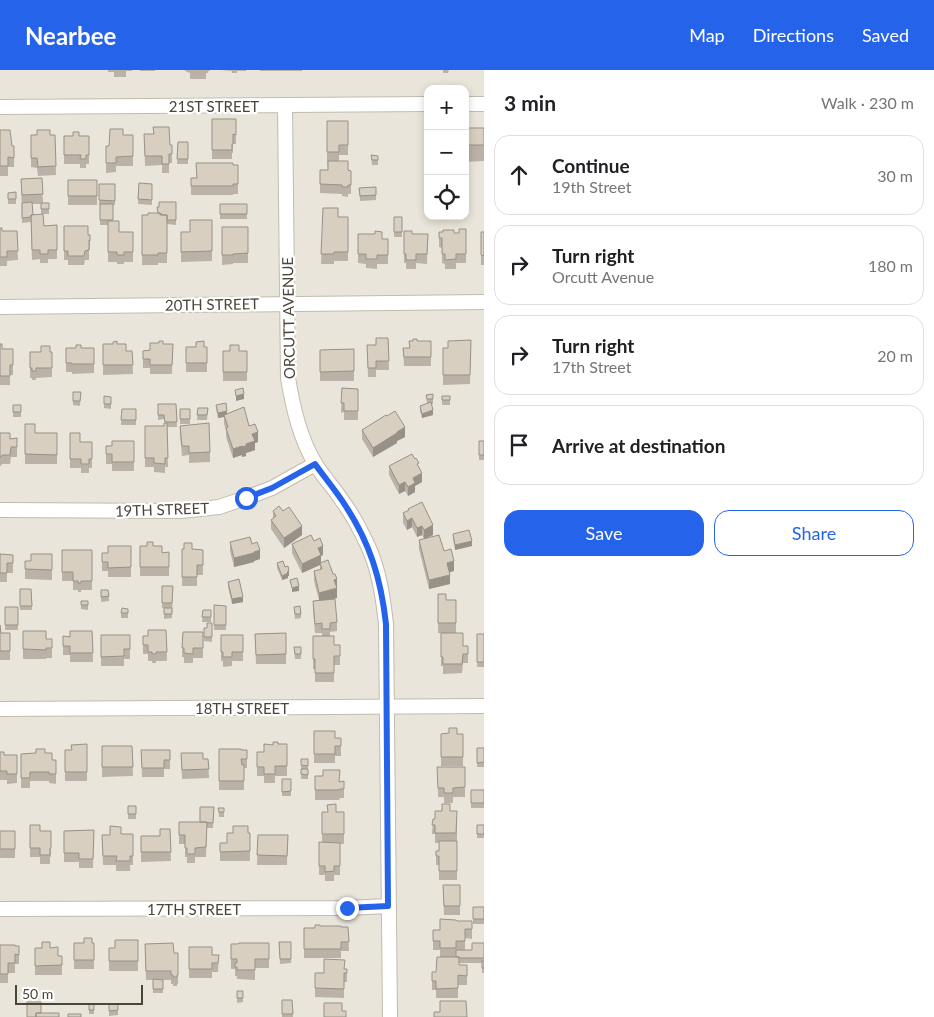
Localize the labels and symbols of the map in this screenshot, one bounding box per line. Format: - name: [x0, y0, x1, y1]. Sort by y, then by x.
- street label: 21ST STREET: [169, 97, 259, 115]
- street label: ORCUTT AVENUE: [278, 257, 298, 379]
- street label: 20TH STREET: [165, 294, 259, 314]
- route start: [235, 487, 258, 510]
- street label: 19TH STREET: [115, 498, 209, 520]
- street label: 18TH STREET: [195, 699, 289, 717]
- route end: [336, 897, 359, 920]
- street label: 17TH STREET: [147, 900, 241, 918]
- scale bar: [15, 982, 142, 1005]

